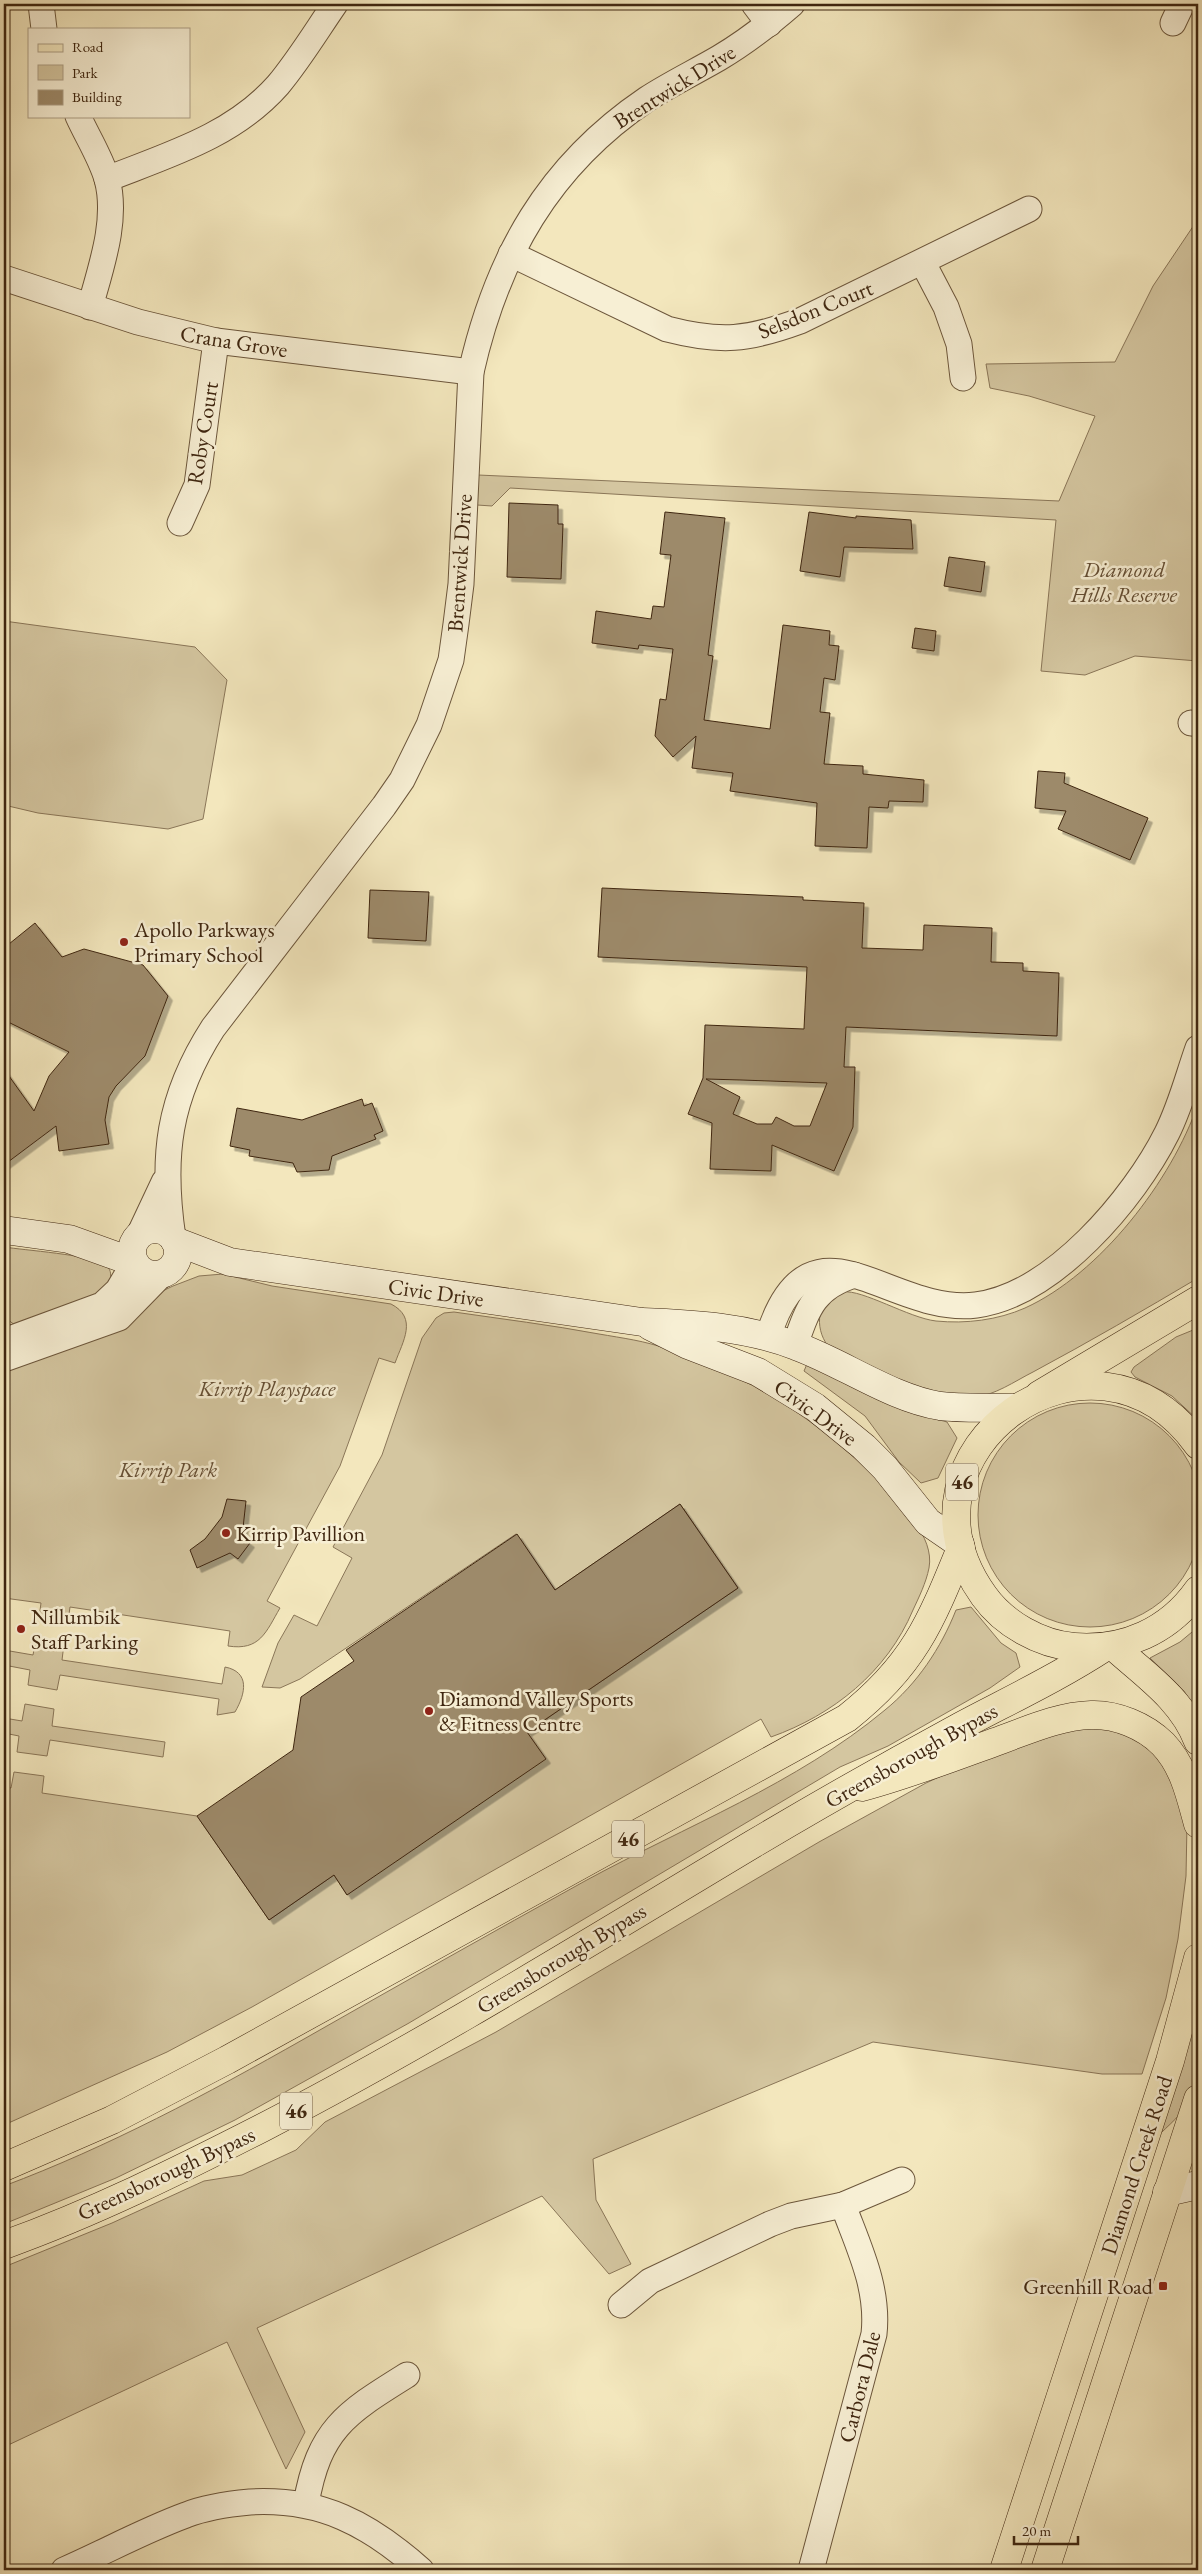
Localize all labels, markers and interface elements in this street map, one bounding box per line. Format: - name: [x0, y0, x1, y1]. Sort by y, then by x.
- legend: [28, 28, 190, 118]
- text: Road: [72, 37, 104, 56]
- street label: Brentwick Drive: [608, 37, 741, 135]
- text: Park: [72, 63, 99, 82]
- text: Building: [72, 87, 122, 106]
- street label: Selsdon Court: [753, 273, 877, 346]
- street label: Crana Grove: [178, 319, 290, 364]
- street label: Roby Court: [180, 379, 225, 487]
- street label: Brentwick Drive: [440, 493, 479, 633]
- park label: Diamond Hills Reserve: [1070, 555, 1178, 609]
- place label: Apollo Parkways Primary School: [133, 915, 275, 969]
- marker: Apollo Parkways Primary School: [118, 936, 130, 948]
- street label: Civic Drive: [386, 1271, 486, 1314]
- street label: Civic Drive: [768, 1372, 864, 1453]
- park label: Kirrip Playspace: [198, 1374, 336, 1403]
- park label: Kirrip Park: [118, 1455, 217, 1484]
- road number: 46: [946, 1464, 978, 1500]
- place label: Kirrip Pavillion: [236, 1519, 366, 1548]
- marker: Kirrip Pavillion: [220, 1527, 232, 1539]
- place label: Nillumbik Staff Parking: [31, 1602, 138, 1656]
- marker: Nillumbik Staff Parking: [15, 1623, 27, 1635]
- place label: Diamond Valley Sports & Fitness Centre: [439, 1684, 633, 1738]
- street label: Greensborough Bypass: [820, 1696, 1003, 1815]
- marker: Diamond Valley Sports & Fitness Centre: [423, 1705, 435, 1717]
- road number: 46: [612, 1820, 644, 1858]
- street label: Greensborough Bypass: [471, 1896, 651, 2021]
- street label: Diamond Creek Road: [1094, 2071, 1179, 2258]
- road number: 46: [280, 2092, 312, 2130]
- street label: Greensborough Bypass: [73, 2120, 260, 2227]
- place label: Greenhill Road: [1023, 2272, 1154, 2301]
- marker: Greenhill Road: [1157, 2280, 1169, 2292]
- street label: Carbora Dale: [832, 2328, 887, 2446]
- scale bar: [1014, 2514, 1078, 2546]
- text: 20 m: [1022, 2521, 1051, 2540]

